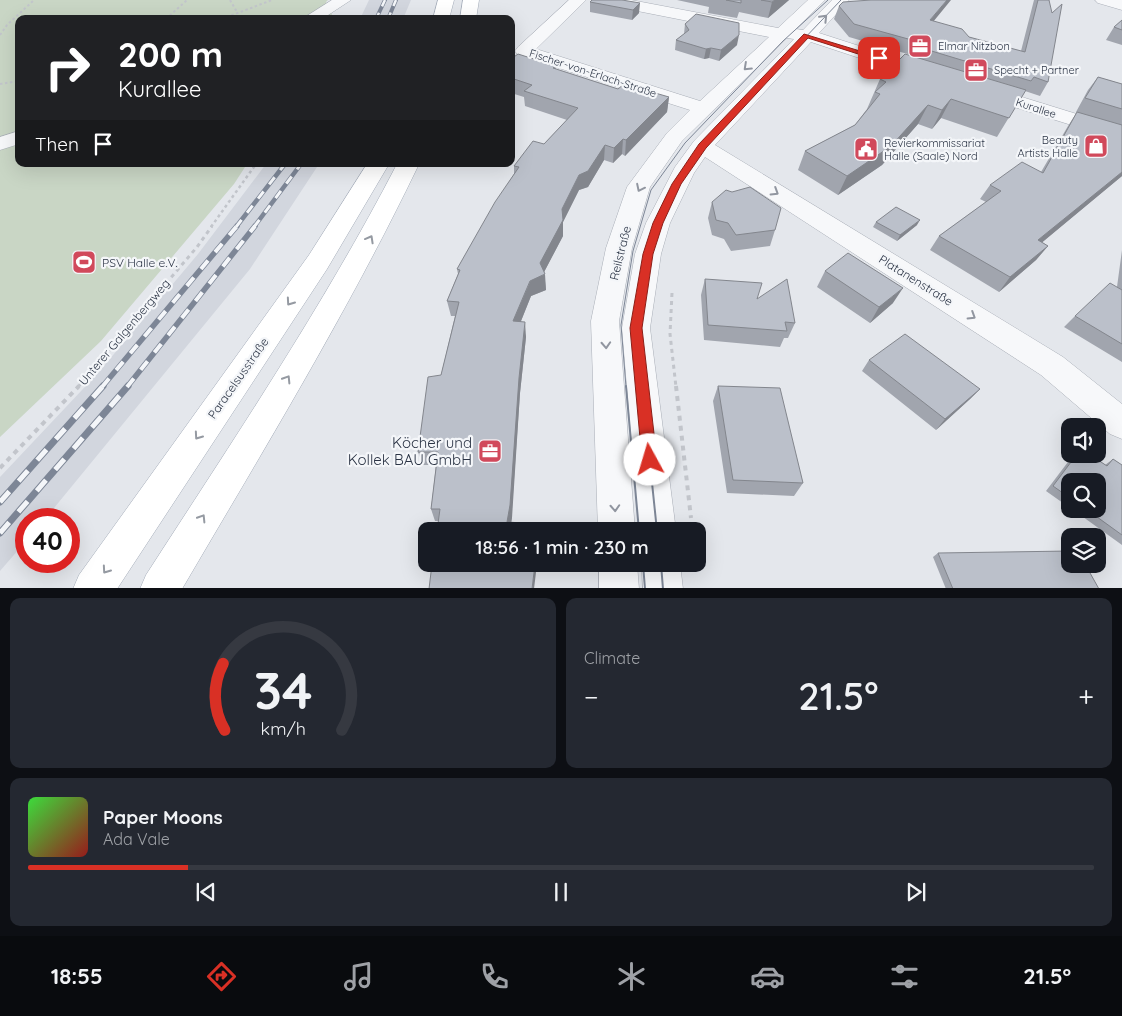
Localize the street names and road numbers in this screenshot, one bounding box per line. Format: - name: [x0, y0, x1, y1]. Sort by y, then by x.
- street label: Fischer-von-Erlach-Straße: [528, 46, 658, 100]
- street label: Kurallee: [1014, 95, 1058, 121]
- street label: Reilstraße: [606, 224, 634, 282]
- street label: Platanenstraße: [876, 251, 956, 309]
- street label: Unterer Galgenbergweg: [75, 276, 173, 388]
- street label: Paracelsusstraße: [204, 334, 272, 421]

